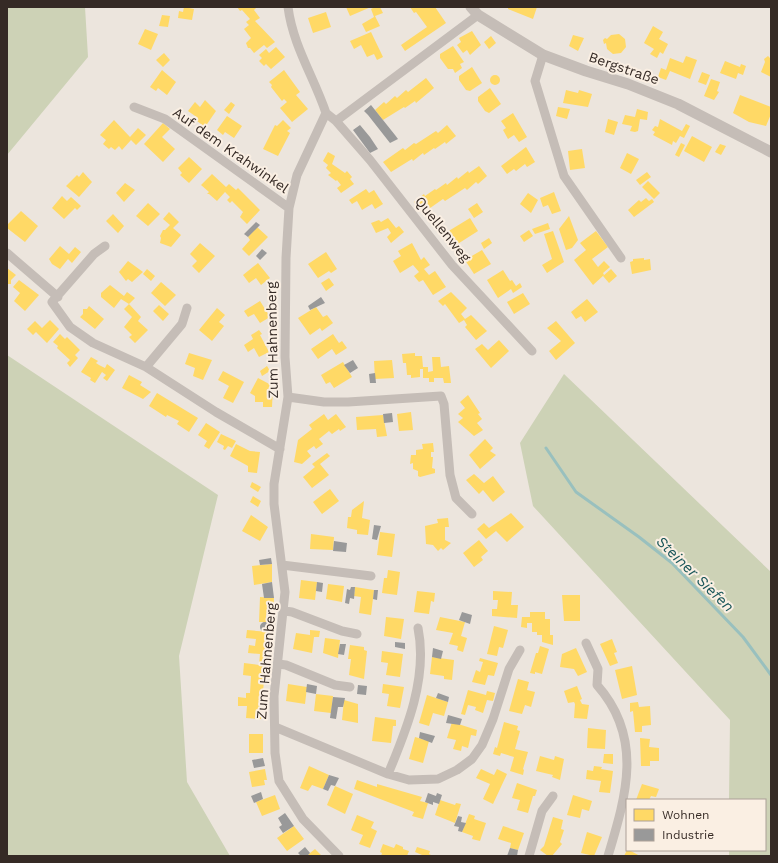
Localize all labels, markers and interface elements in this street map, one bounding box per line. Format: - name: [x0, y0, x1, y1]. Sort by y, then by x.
- street label: Bergstraße: [587, 48, 661, 88]
- street label: Auf dem Krahwinkel: [170, 104, 293, 196]
- street label: Quellenweg: [412, 193, 475, 265]
- street label: Zum Hahnenberg: [263, 281, 281, 399]
- water label: Steiner Siefen: [652, 532, 738, 616]
- street label: Zum Hahnenberg: [253, 601, 279, 720]
- legend: [626, 799, 766, 851]
- text: Wohnen: [662, 808, 710, 822]
- text: Industrie: [662, 828, 714, 842]

